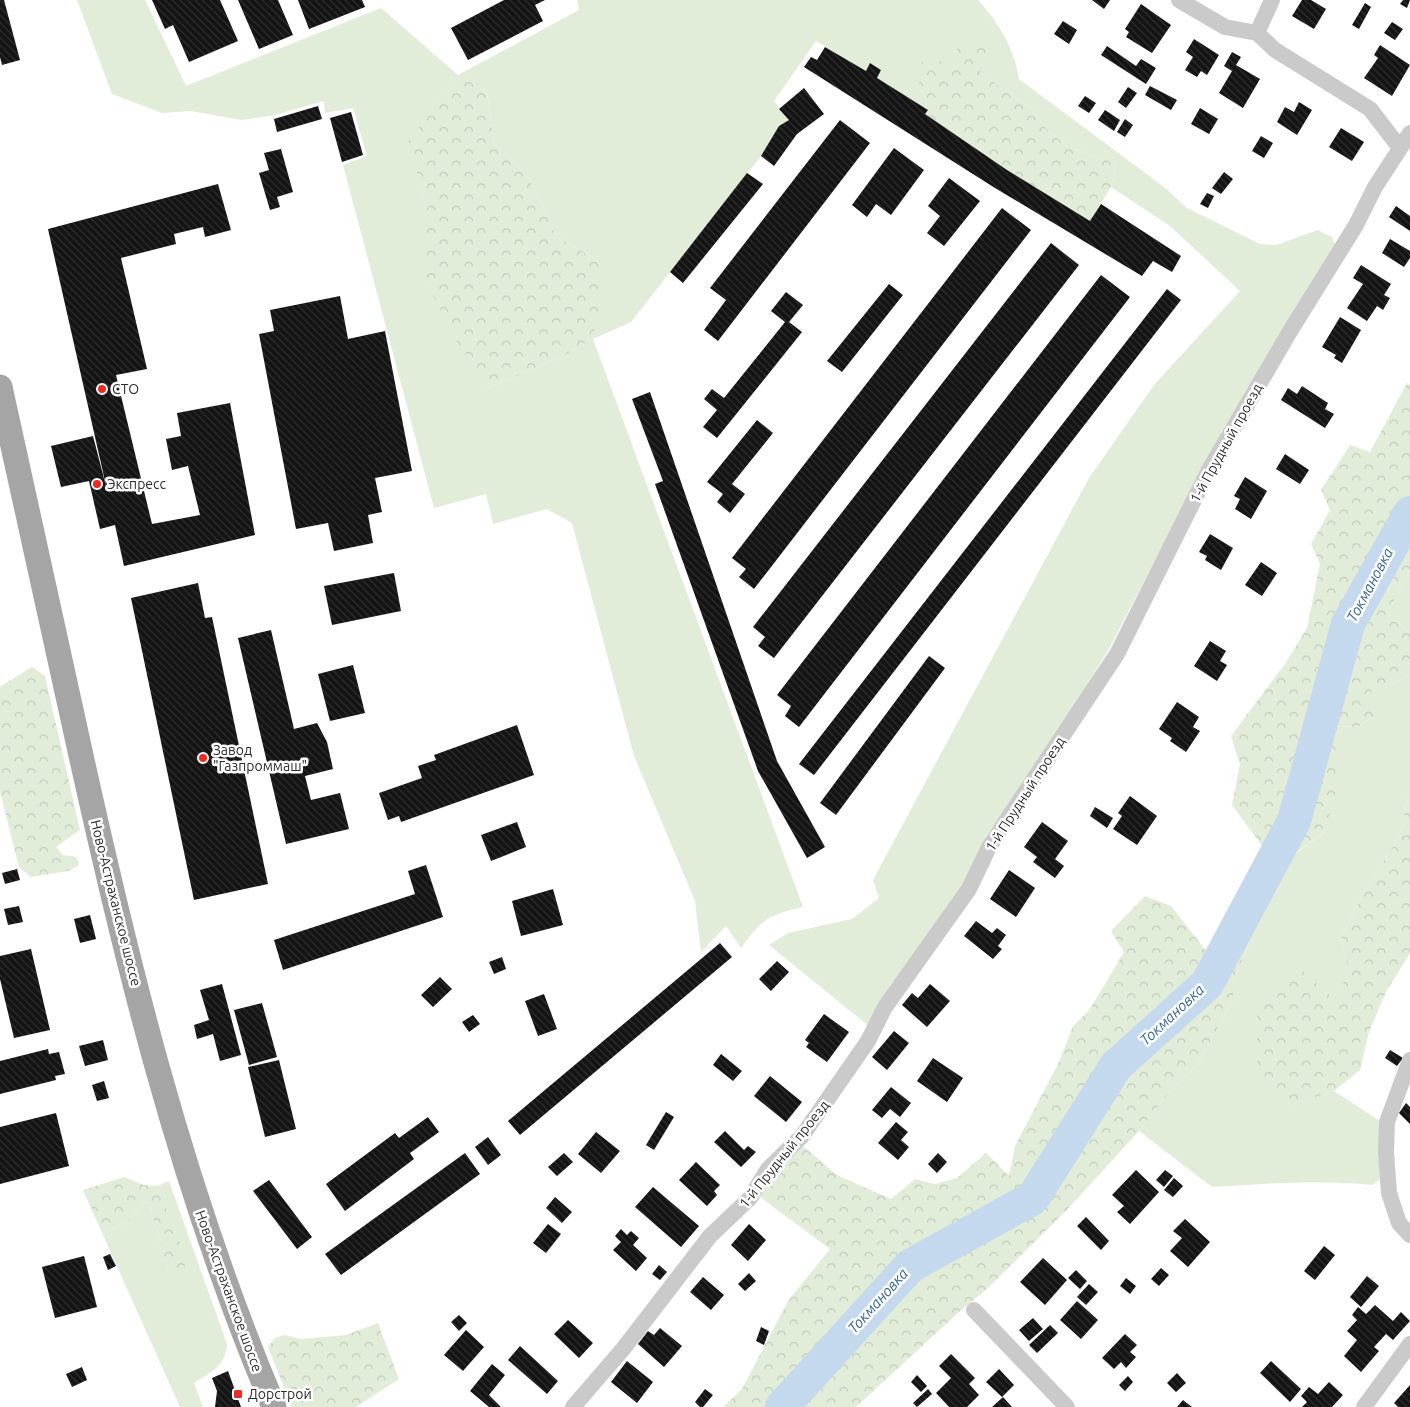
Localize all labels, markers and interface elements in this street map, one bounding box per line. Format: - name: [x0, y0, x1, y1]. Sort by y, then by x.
- place label: СТО: [112, 381, 139, 397]
- street label: 1-й Прудный проезд: [1187, 381, 1265, 505]
- marker: СТО: [96, 383, 108, 395]
- place label: Экспресс: [107, 476, 167, 492]
- marker: Экспресс: [91, 478, 103, 490]
- water label: Токмановка: [1343, 545, 1396, 625]
- street label: 1-й Прудный проезд: [982, 734, 1068, 854]
- place label: Завод "Газпроммаш": [213, 742, 307, 774]
- marker: Завод "Газпроммаш": [197, 752, 209, 764]
- street label: Ново-Астраханское шоссе: [88, 818, 144, 988]
- water label: Токмановка: [1136, 981, 1207, 1049]
- street label: 1-й Прудный проезд: [736, 1097, 832, 1211]
- street label: Ново-Астраханское шоссе: [192, 1208, 266, 1374]
- water label: Токмановка: [844, 1265, 911, 1337]
- place label: Дорстрой: [248, 1386, 312, 1402]
- marker: Дорстрой: [232, 1388, 244, 1400]

